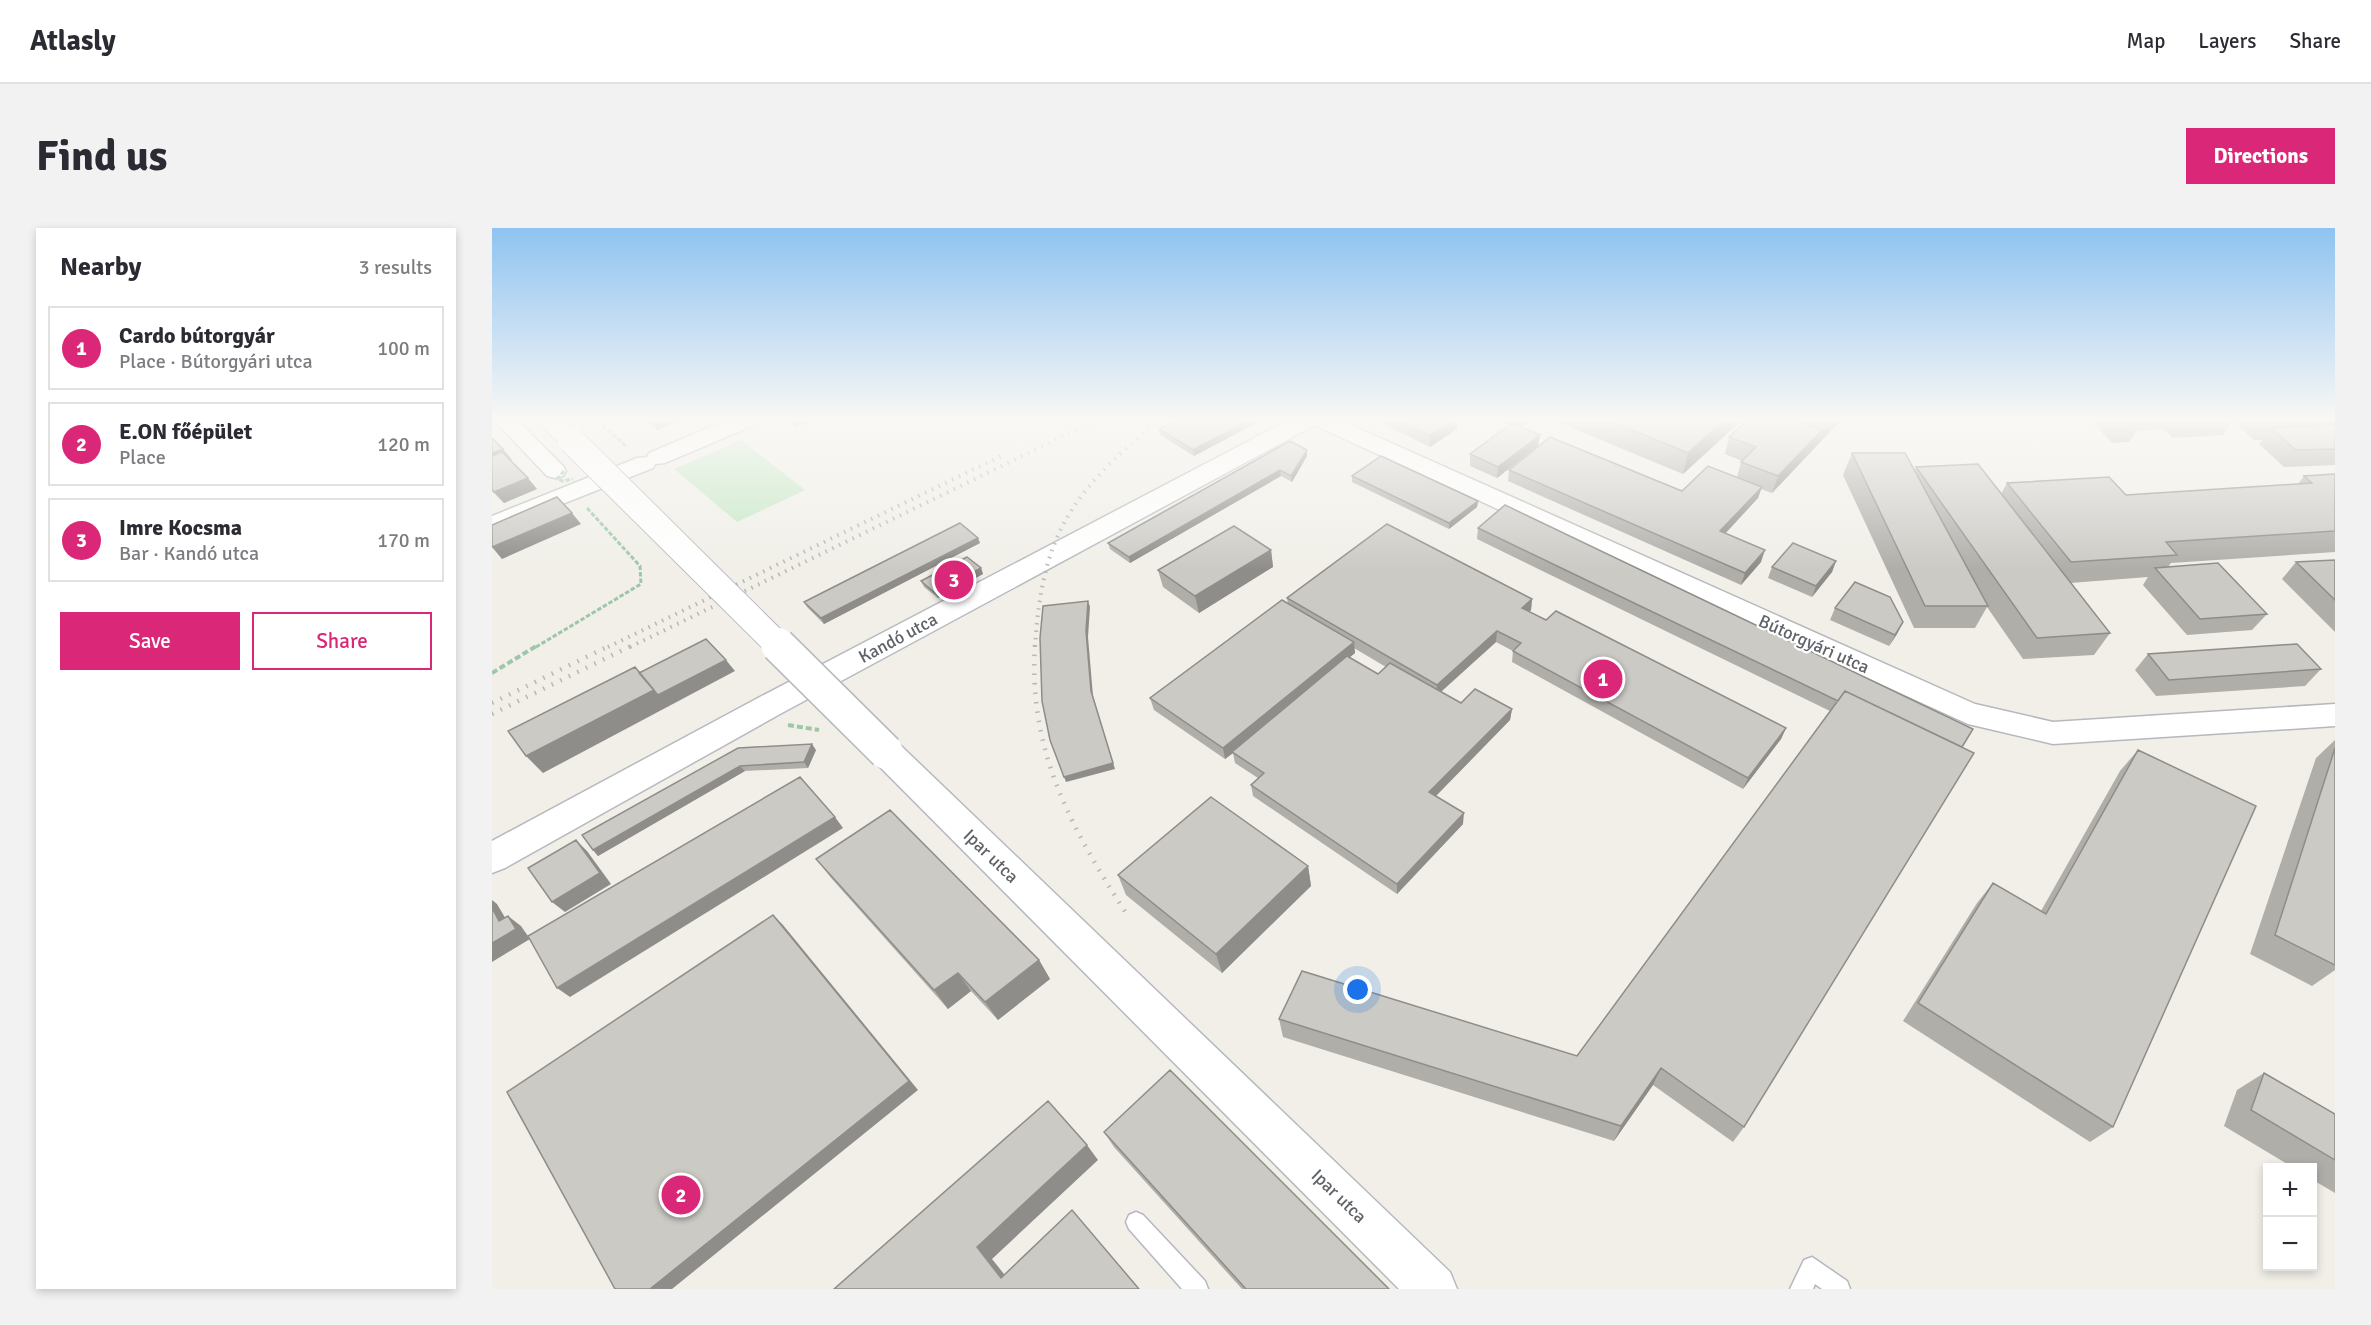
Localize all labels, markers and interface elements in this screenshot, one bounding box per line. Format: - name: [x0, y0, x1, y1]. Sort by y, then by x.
- text: Atlasly: [30, 24, 116, 58]
- text: Map: [2127, 28, 2165, 54]
- text: Layers: [2198, 28, 2256, 54]
- text: Share: [2289, 28, 2341, 54]
- button: Directions: [2186, 128, 2335, 184]
- text: Find us: [36, 131, 167, 182]
- text: Nearby: [60, 251, 141, 283]
- text: 3 results: [359, 255, 432, 280]
- text: Cardo bútorgyár: [119, 322, 275, 349]
- text: 1: [76, 336, 87, 361]
- text: 100 m: [377, 336, 430, 361]
- text: Place · Bútorgyári utca: [119, 349, 313, 374]
- text: E.ON főépület: [119, 418, 252, 445]
- text: 2: [76, 432, 87, 457]
- text: 120 m: [377, 432, 430, 457]
- text: Place: [119, 445, 166, 470]
- text: Imre Kocsma: [119, 514, 242, 541]
- text: 3: [76, 528, 87, 553]
- text: 170 m: [377, 528, 430, 553]
- text: Bar · Kandó utca: [119, 541, 259, 566]
- pin: 3: [934, 558, 974, 602]
- street label: Kandó utca: [855, 608, 941, 668]
- street label: Bútorgyári utca: [1755, 610, 1873, 678]
- button: Save: [60, 612, 240, 670]
- button: Share: [252, 612, 432, 670]
- pin: 1: [1584, 656, 1622, 702]
- street label: Ipar utca: [959, 824, 1023, 888]
- your location: [1343, 975, 1372, 1004]
- map controls: [2263, 1163, 2317, 1271]
- button: +: [2263, 1163, 2317, 1217]
- street label: Ipar utca: [1307, 1164, 1371, 1228]
- pin: 2: [662, 1172, 700, 1218]
- button: −: [2263, 1217, 2317, 1271]

